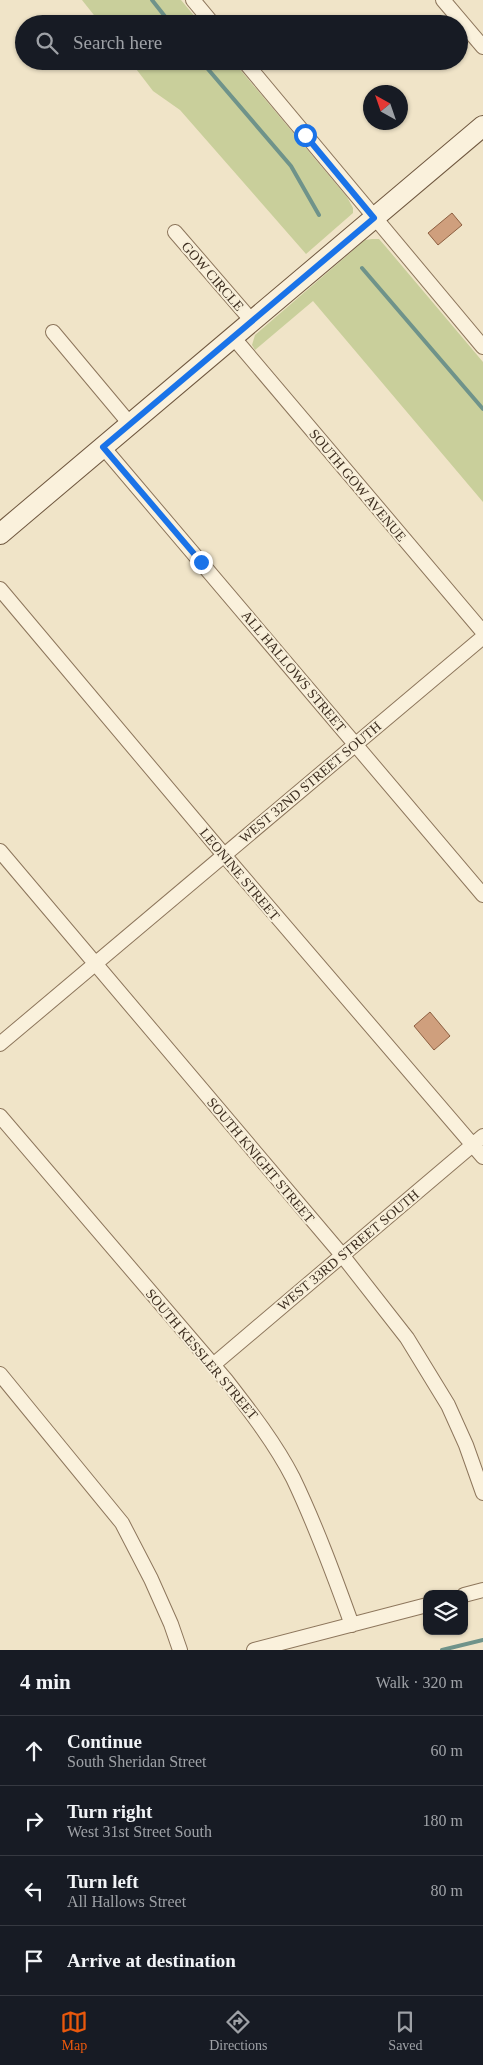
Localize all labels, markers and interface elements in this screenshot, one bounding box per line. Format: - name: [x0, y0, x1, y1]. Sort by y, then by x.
- search box: [15, 15, 468, 70]
- icon: search: [33, 29, 61, 57]
- text: Search here: [73, 32, 162, 53]
- north arrow: [363, 85, 408, 130]
- route start: [294, 124, 317, 147]
- street label: GOW CIRCLE: [179, 239, 247, 314]
- street label: SOUTH GOW AVENUE: [306, 426, 409, 544]
- route end: [190, 551, 213, 574]
- street label: ALL HALLOWS STREET: [239, 608, 349, 735]
- street label: WEST 32ND STREET SOUTH: [236, 719, 384, 846]
- street label: LEONINE STREET: [197, 825, 283, 924]
- street label: SOUTH KNIGHT STREET: [204, 1095, 318, 1226]
- street label: WEST 33RD STREET SOUTH: [275, 1187, 422, 1314]
- street label: SOUTH KESSLER STREET: [143, 1286, 261, 1423]
- map controls: [423, 1590, 468, 1635]
- button: layers: [423, 1590, 468, 1635]
- text: 4 min: [20, 1670, 71, 1694]
- text: Walk · 320 m: [376, 1674, 463, 1691]
- text: Continue: [67, 1731, 142, 1752]
- icon: ahead: [20, 1737, 48, 1765]
- text: 60 m: [431, 1742, 463, 1759]
- text: South Sheridan Street: [67, 1753, 207, 1770]
- text: Turn right: [67, 1801, 152, 1822]
- icon: right: [20, 1807, 48, 1835]
- text: 180 m: [423, 1812, 463, 1829]
- text: West 31st Street South: [67, 1823, 212, 1840]
- text: Turn left: [67, 1871, 139, 1892]
- icon: left: [20, 1877, 48, 1905]
- text: 80 m: [431, 1882, 463, 1899]
- text: All Hallows Street: [67, 1893, 186, 1910]
- icon: arrive: [20, 1947, 48, 1975]
- text: Arrive at destination: [67, 1950, 236, 1971]
- tab: Map: [60, 2008, 88, 2054]
- tab: Directions: [209, 2008, 268, 2054]
- tab: Saved: [388, 2008, 423, 2054]

